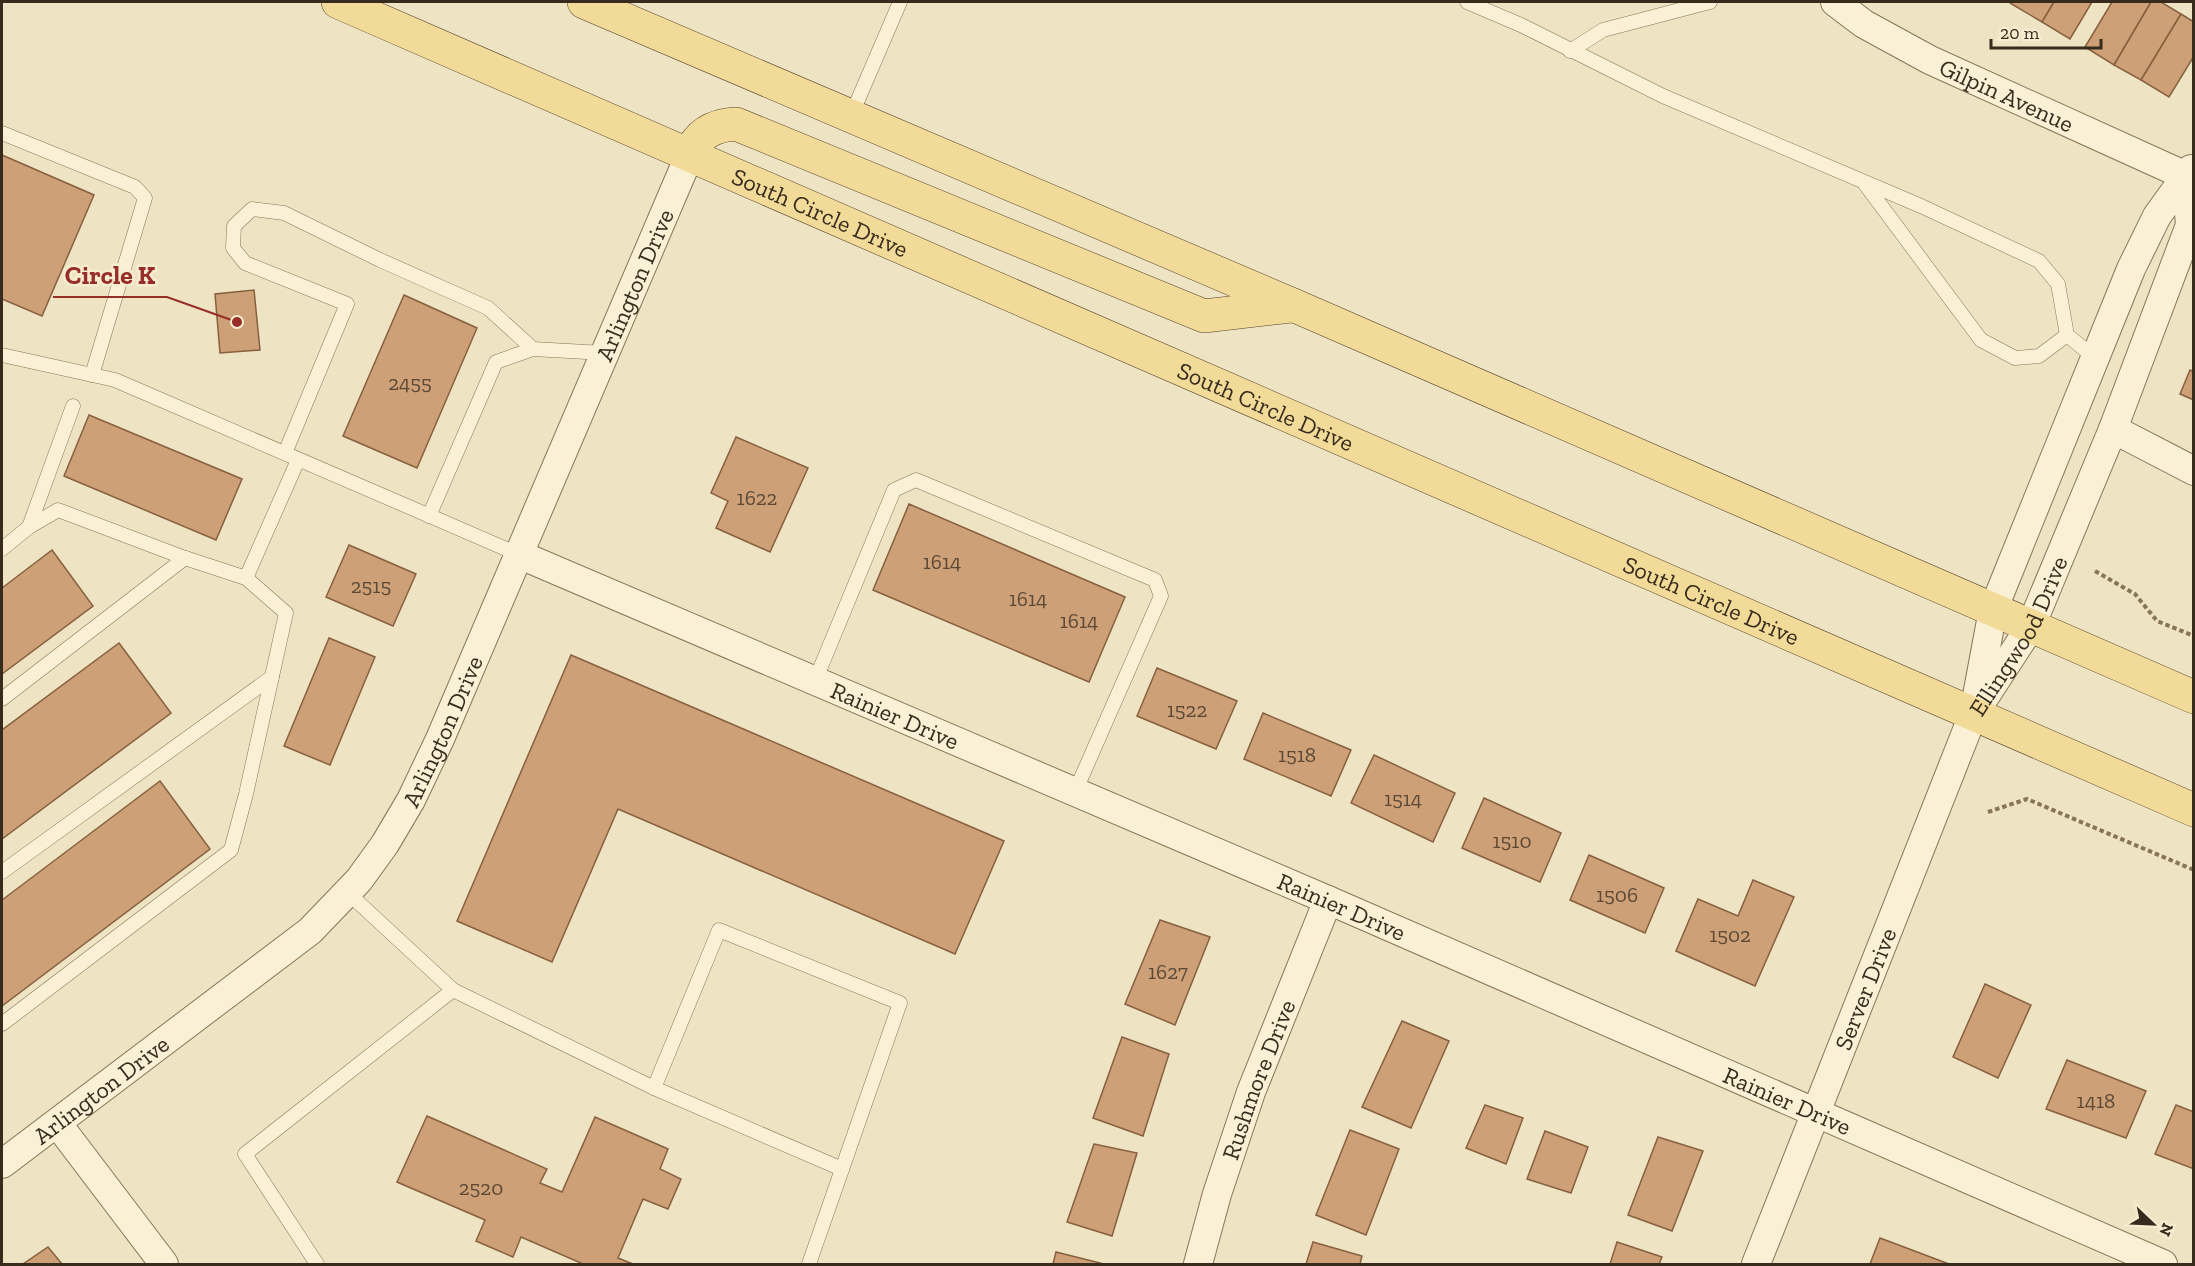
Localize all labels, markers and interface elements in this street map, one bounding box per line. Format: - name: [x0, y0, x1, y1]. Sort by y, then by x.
- scale bar: [1991, 12, 2100, 50]
- text: 20 m: [2000, 22, 2040, 44]
- street label: Gilpin Avenue: [1935, 52, 2079, 138]
- street label: South Circle Drive: [728, 161, 913, 263]
- street label: Arlington Drive: [589, 204, 679, 365]
- callout: Circle K: [53, 253, 167, 297]
- text: Circle K: [65, 259, 156, 291]
- street label: South Circle Drive: [1173, 355, 1358, 457]
- house number: 2455: [388, 370, 432, 395]
- house number: 1622: [737, 485, 777, 510]
- house number: 1614: [923, 549, 961, 574]
- street label: South Circle Drive: [1619, 549, 1804, 651]
- street label: Ellingwood Drive: [1962, 551, 2073, 721]
- house number: 2515: [351, 573, 391, 598]
- house number: 1614: [1009, 586, 1047, 611]
- house number: 1614: [1060, 608, 1098, 633]
- street label: Arlington Drive: [395, 651, 488, 811]
- street label: Rainier Drive: [827, 675, 964, 755]
- house number: 1522: [1167, 697, 1207, 722]
- house number: 1518: [1278, 742, 1316, 767]
- house number: 1514: [1384, 786, 1422, 811]
- house number: 1510: [1492, 828, 1532, 853]
- street label: Rainier Drive: [1273, 866, 1410, 947]
- house number: 1506: [1596, 882, 1638, 907]
- house number: 1502: [1709, 922, 1751, 947]
- street label: Server Drive: [1828, 923, 1902, 1054]
- house number: 1627: [1148, 959, 1188, 984]
- street label: Rushmore Drive: [1215, 995, 1301, 1163]
- street label: Arlington Drive: [27, 1029, 174, 1150]
- street label: Rainier Drive: [1719, 1060, 1856, 1141]
- house number: 1418: [2077, 1088, 2115, 1113]
- house number: 2520: [459, 1175, 503, 1200]
- north arrow: [2123, 1194, 2183, 1254]
- text: N: [2155, 1220, 2177, 1239]

